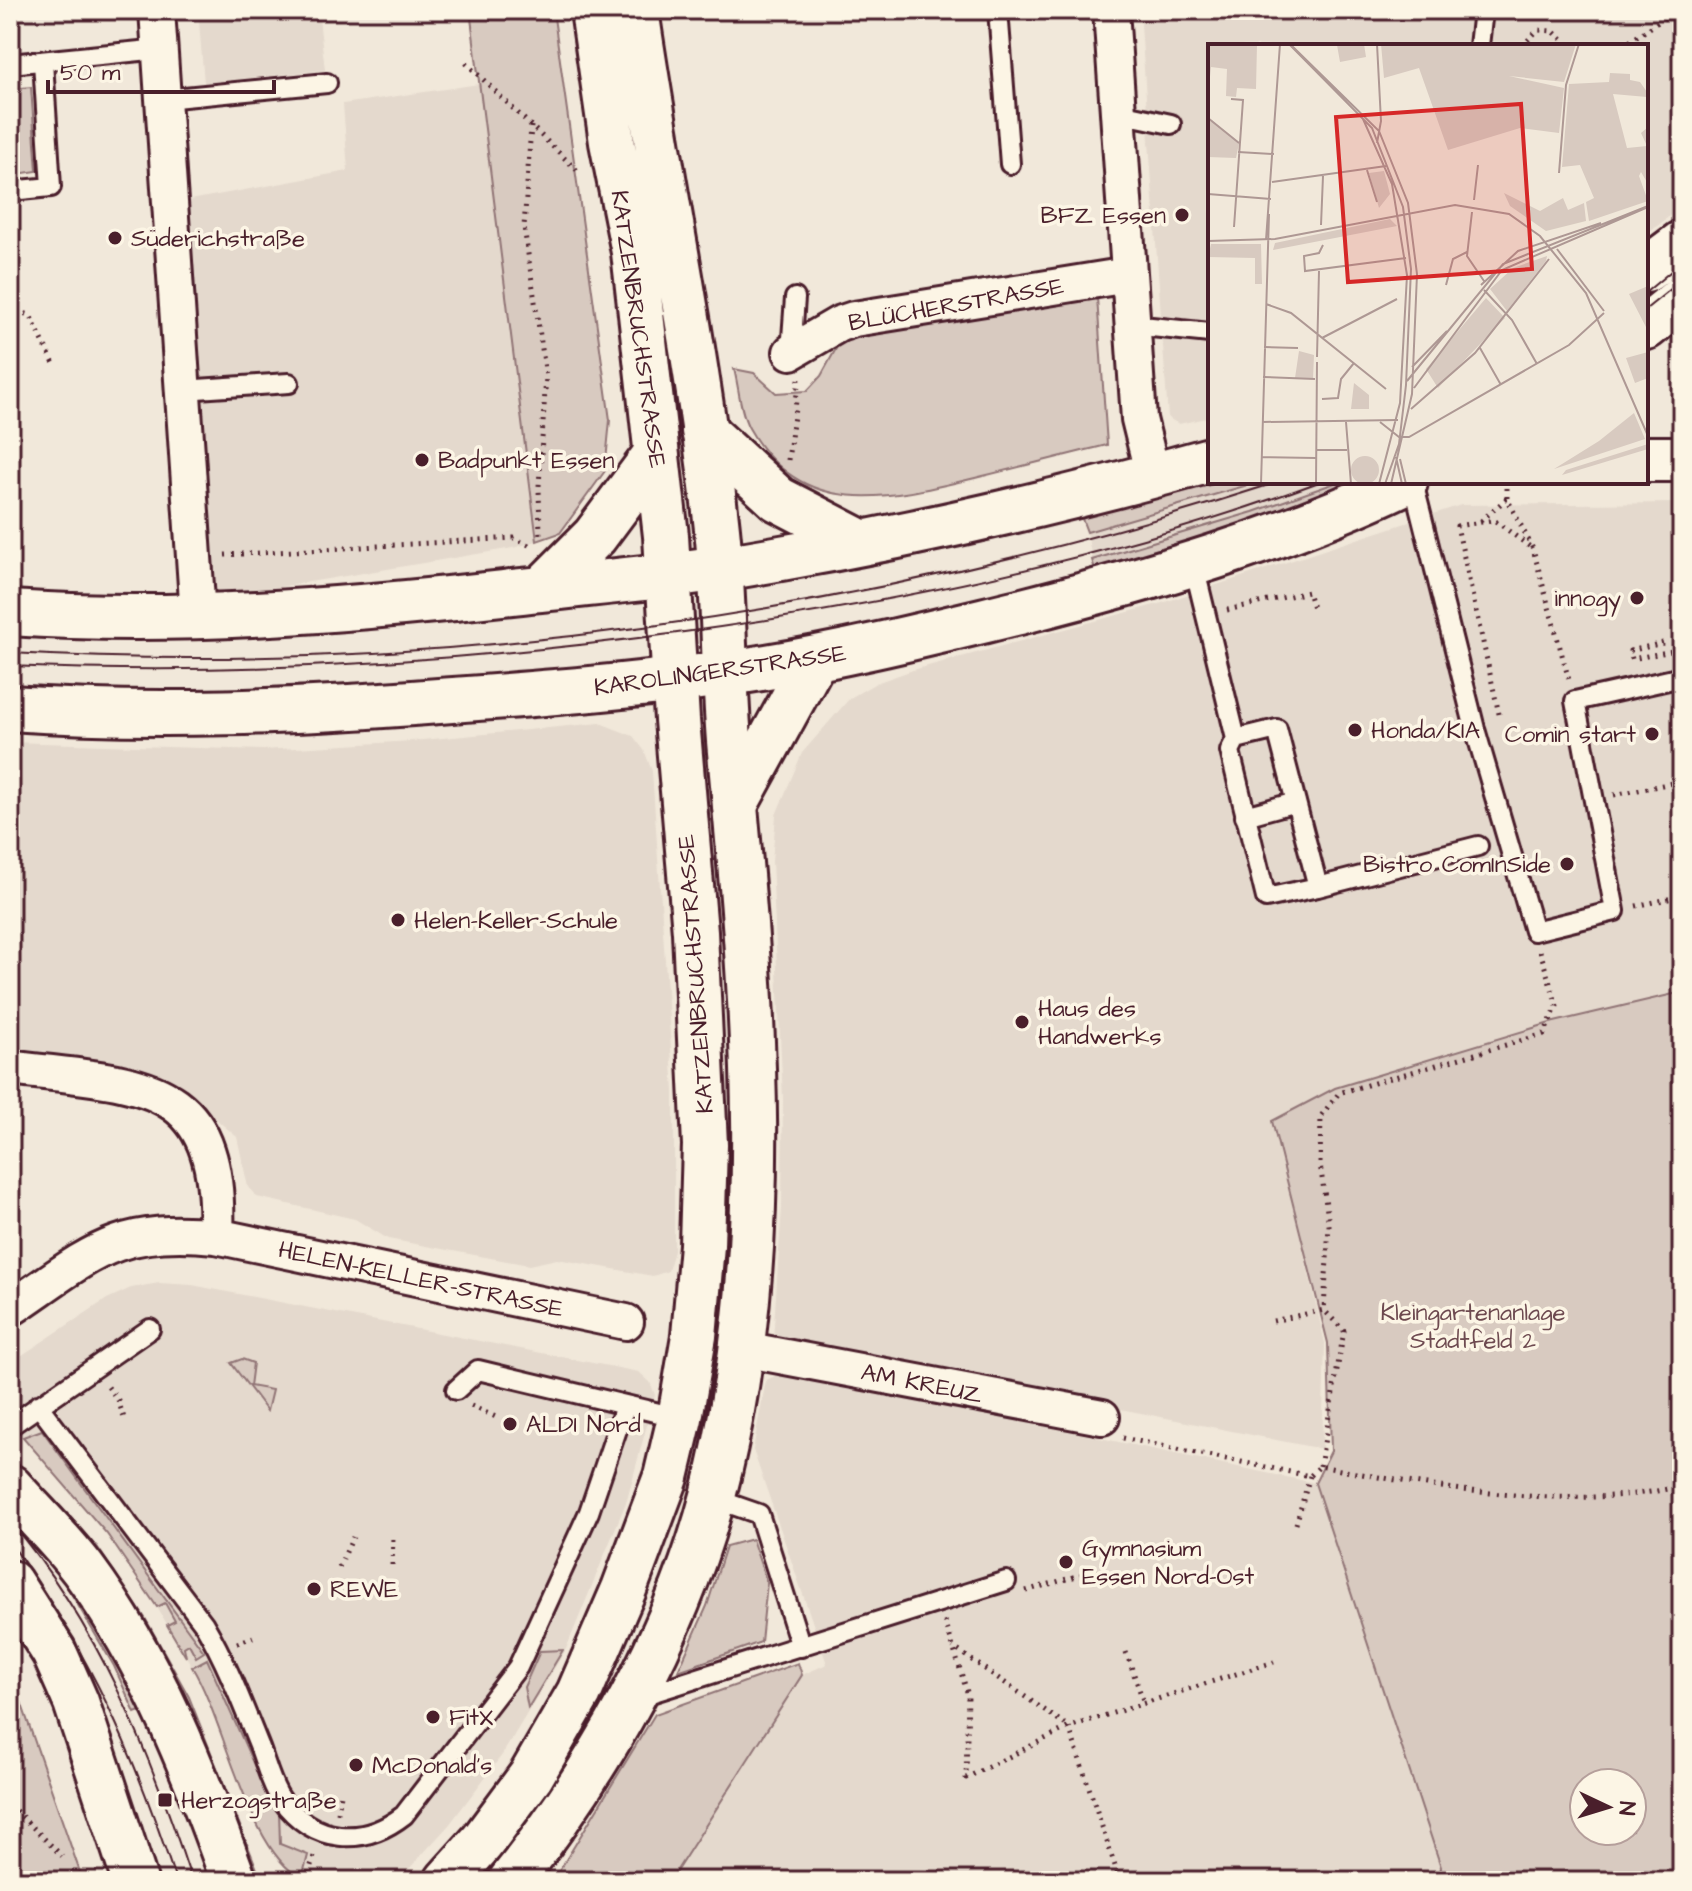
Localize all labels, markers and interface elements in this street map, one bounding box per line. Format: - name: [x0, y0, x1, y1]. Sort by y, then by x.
- scale bar: [48, 44, 274, 94]
- inset map: [1208, 44, 1648, 484]
- text: 50 m: [60, 56, 121, 90]
- street label: KATZENBRUCHSTRASSE: [602, 188, 674, 470]
- place label: BFZ Essen: [1041, 199, 1166, 233]
- marker: BFZ Essen: [1173, 206, 1191, 224]
- place label: Süderichstraße: [131, 222, 305, 256]
- marker: Süderichstraße: [106, 229, 124, 247]
- street label: BLÜCHERSTRASSE: [846, 269, 1066, 341]
- place label: Badpunkt Essen: [438, 444, 614, 478]
- marker: Badpunkt Essen: [413, 451, 431, 469]
- place label: innogy: [1554, 582, 1621, 617]
- marker: innogy: [1628, 589, 1646, 607]
- street label: KAROLINGERSTRASSE: [592, 636, 848, 706]
- place label: Honda/KIA: [1371, 714, 1480, 748]
- place label: Comin start: [1505, 718, 1636, 752]
- marker: Honda/KIA: [1346, 721, 1364, 739]
- marker: Comin start: [1643, 725, 1661, 743]
- street label: KATZENBRUCHSTRASSE: [669, 833, 723, 1115]
- place label: Bistro ComInSide: [1363, 848, 1551, 882]
- marker: Bistro ComInSide: [1558, 855, 1576, 873]
- place label: Helen-Keller-Schule: [414, 904, 618, 938]
- marker: Helen-Keller-Schule: [389, 911, 407, 929]
- place label: Haus des Handwerks: [1038, 992, 1161, 1054]
- marker: Haus des Handwerks: [1013, 1013, 1031, 1031]
- street label: HELEN-KELLER-STRASSE: [275, 1233, 567, 1327]
- park label: Kleingartenanlage Stadtfeld 2: [1381, 1296, 1566, 1358]
- street label: AM KREUZ: [858, 1356, 986, 1412]
- place label: ALDI Nord: [526, 1408, 641, 1442]
- marker: ALDI Nord: [501, 1415, 519, 1433]
- place label: Gymnasium Essen Nord-Ost: [1082, 1532, 1255, 1594]
- marker: Gymnasium Essen Nord-Ost: [1057, 1553, 1075, 1571]
- place label: REWE: [330, 1573, 398, 1607]
- marker: REWE: [305, 1580, 323, 1598]
- place label: FitX: [449, 1701, 493, 1735]
- marker: FitX: [424, 1708, 442, 1726]
- place label: McDonald's: [372, 1749, 492, 1783]
- marker: McDonald's: [347, 1756, 365, 1774]
- north arrow: [1568, 1767, 1648, 1847]
- place label: Herzogstraße: [181, 1784, 337, 1819]
- marker: Herzogstraße: [156, 1791, 174, 1809]
- text: N: [1610, 1800, 1642, 1816]

